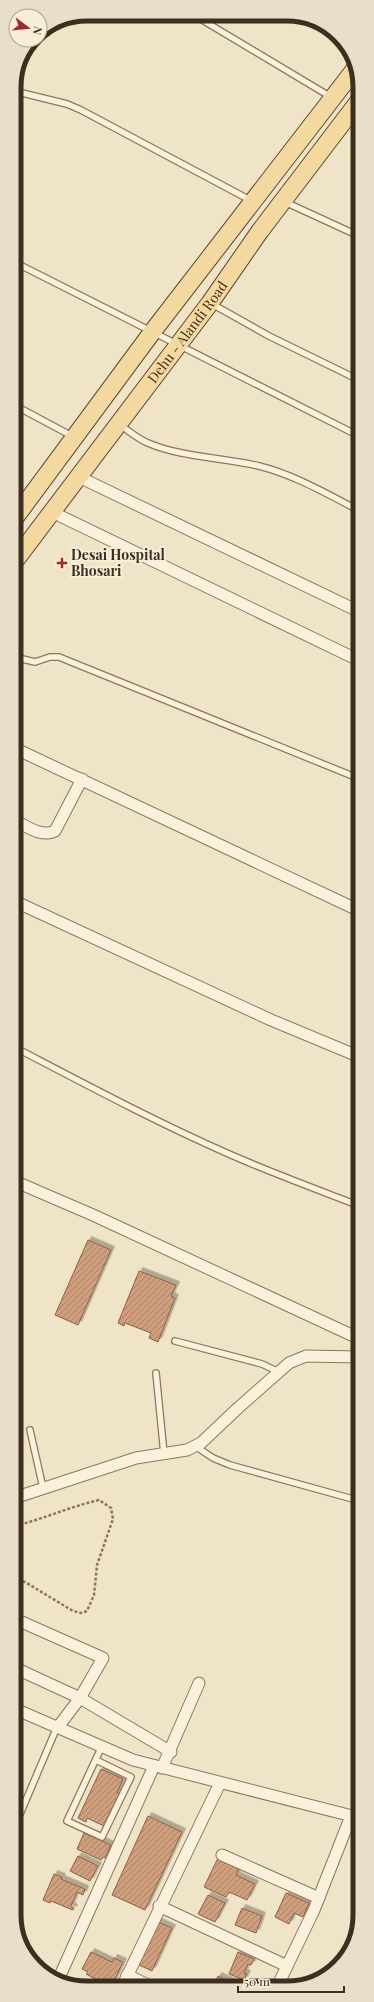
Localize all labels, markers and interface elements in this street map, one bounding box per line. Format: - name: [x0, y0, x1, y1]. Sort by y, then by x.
- north arrow: [8, 8, 48, 48]
- text: N: [30, 25, 46, 37]
- street label: Dehu - Alandi Road: [143, 277, 231, 387]
- place label: Desai Hospital Bhosari: [71, 545, 166, 580]
- marker: Desai Hospital Bhosari: [56, 557, 68, 569]
- scale bar: [238, 1968, 344, 1994]
- text: 50 m: [244, 1973, 270, 1989]

